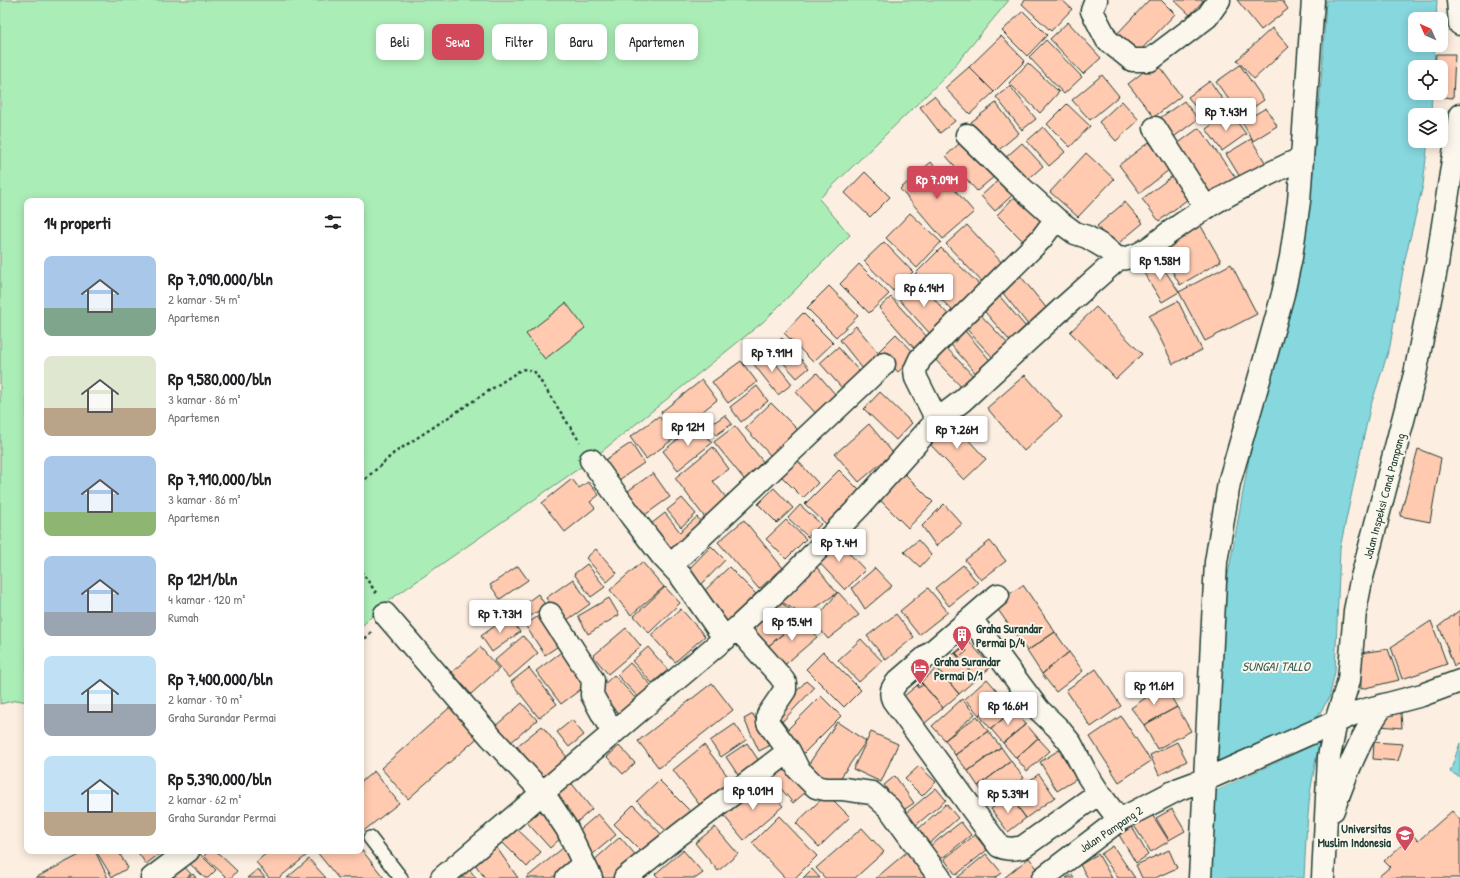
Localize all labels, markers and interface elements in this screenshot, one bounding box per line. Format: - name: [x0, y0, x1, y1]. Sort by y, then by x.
- north arrow: [1408, 12, 1448, 52]
- map controls: [1408, 12, 1448, 148]
- chip: Beli: [376, 24, 424, 60]
- chip: Sewa: [432, 24, 484, 60]
- chip: Filter: [492, 24, 547, 60]
- chip: Baru: [555, 24, 607, 60]
- chip: Apartemen: [615, 24, 698, 60]
- button: locate: [1408, 60, 1448, 100]
- pin: Rp 7.43M: [1185, 98, 1267, 132]
- text: Rp 7.43M: [1205, 102, 1247, 120]
- button: layers: [1408, 108, 1448, 148]
- pin: Rp 7.09M: [896, 166, 978, 200]
- text: Rp 7.09M: [916, 170, 958, 188]
- text: 14 properti: [44, 211, 111, 234]
- icon: filters: [322, 211, 344, 233]
- pin: Rp 9.58M: [1119, 247, 1201, 281]
- text: Rp 9.58M: [1140, 251, 1180, 269]
- text: Rp 7,090,000/bln: [168, 267, 273, 290]
- icon: home: [76, 272, 124, 320]
- pin: Rp 6.14M: [883, 274, 965, 308]
- text: Rp 6.14M: [904, 278, 944, 296]
- text: 2 kamar · 54 m²: [168, 290, 240, 308]
- text: Apartemen: [168, 308, 220, 326]
- pin: Rp 7.91M: [731, 339, 813, 373]
- text: Rp 7.91M: [752, 343, 792, 361]
- text: Rp 9,580,000/bln: [168, 367, 271, 390]
- icon: home: [76, 372, 124, 420]
- text: 3 kamar · 86 m²: [168, 390, 240, 408]
- text: Apartemen: [168, 408, 220, 426]
- pin: Rp 12M: [655, 413, 721, 447]
- pin: Rp 7.26M: [916, 416, 998, 450]
- text: Rp 12M: [672, 417, 705, 435]
- text: Rp 7.26M: [936, 420, 978, 438]
- street label: Jalan Inspeksi Canal Pampang: [1359, 431, 1409, 561]
- text: Rp 7,910,000/bln: [168, 467, 271, 490]
- icon: home: [76, 472, 124, 520]
- text: 3 kamar · 86 m²: [168, 490, 240, 508]
- text: Apartemen: [168, 508, 220, 526]
- pin: Rp 7.4M: [802, 529, 876, 563]
- text: Rp 7.4M: [821, 533, 857, 551]
- text: Rp 12M/bln: [168, 567, 238, 590]
- icon: home: [76, 572, 124, 620]
- text: 4 kamar · 120 m²: [168, 590, 245, 608]
- pin: Rp 7.73M: [459, 600, 541, 634]
- text: Rp 7.73M: [478, 604, 522, 622]
- text: Rumah: [168, 608, 199, 626]
- pin: Rp 15.4M: [751, 608, 833, 642]
- text: Rp 15.4M: [772, 612, 812, 630]
- place label: Graha Surandar Permai D/4: [976, 620, 1043, 651]
- building icon: Graha Surandar Permai D/4: [951, 624, 973, 652]
- place label: Graha Surandar Permai D/1: [934, 653, 1001, 684]
- hotel icon: Graha Surandar Permai D/1: [909, 657, 931, 685]
- water label: SUNGAI TALLO: [1242, 657, 1312, 675]
- text: Rp 7,400,000/bln: [168, 667, 273, 690]
- icon: home: [76, 672, 124, 720]
- pin: Rp 11.6M: [1113, 672, 1195, 706]
- text: Rp 11.6M: [1134, 676, 1174, 694]
- text: 2 kamar · 70 m²: [168, 690, 242, 708]
- pin: Rp 16.6M: [967, 692, 1049, 726]
- text: Rp 16.6M: [988, 696, 1028, 714]
- text: Graha Surandar Permai: [168, 708, 276, 726]
- text: Rp 5,390,000/bln: [168, 767, 272, 790]
- icon: home: [76, 772, 124, 820]
- pin: Rp 9.01M: [712, 777, 794, 811]
- pin: Rp 5.39M: [967, 780, 1049, 814]
- text: Rp 9.01M: [733, 781, 773, 799]
- text: Rp 5.39M: [987, 784, 1029, 802]
- text: 2 kamar · 62 m²: [168, 790, 241, 808]
- street label: Jalan Pampang 2: [1076, 801, 1146, 856]
- text: Graha Surandar Permai: [168, 808, 276, 826]
- place label: Universitas Muslim Indonesia: [1318, 820, 1391, 851]
- school or university icon: Universitas Muslim Indonesia: [1394, 824, 1416, 852]

